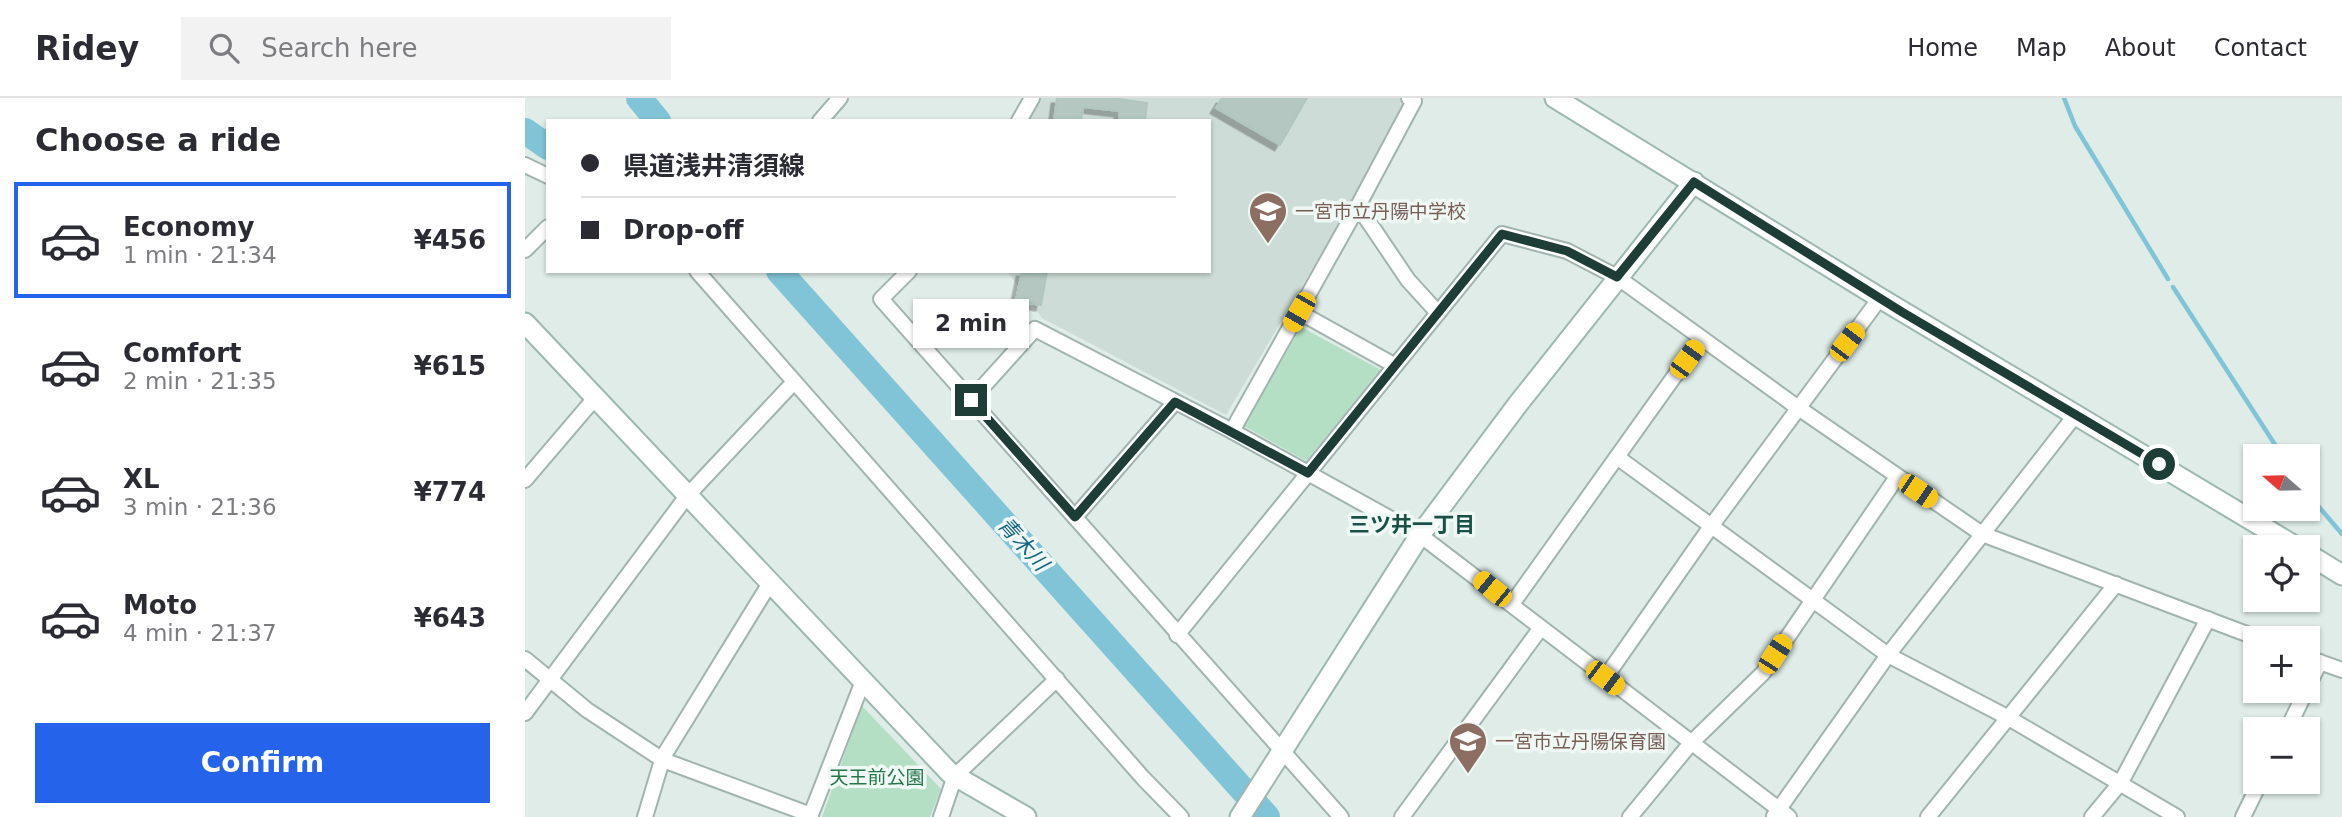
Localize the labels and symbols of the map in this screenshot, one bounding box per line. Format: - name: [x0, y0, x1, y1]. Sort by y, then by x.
- school or university icon: 一宮市立丹陽中学校: [1247, 190, 1289, 245]
- place label: 一宮市立丹陽中学校: [1295, 200, 1466, 222]
- car: [1280, 289, 1319, 335]
- callout: 2 min: [913, 299, 1029, 348]
- car: [1826, 319, 1869, 365]
- car: [1667, 336, 1708, 382]
- route end: [955, 384, 987, 416]
- north arrow: [2243, 444, 2321, 522]
- route start: [2143, 448, 2175, 480]
- car: [1895, 471, 1942, 511]
- water label: 青木川: [993, 513, 1054, 577]
- district label: 三ツ井一丁目: [1349, 513, 1475, 537]
- car: [1470, 568, 1515, 610]
- car: [1755, 631, 1796, 677]
- car: [1582, 657, 1629, 699]
- school or university icon: 一宮市立丹陽保育園: [1447, 720, 1489, 775]
- place label: 一宮市立丹陽保育園: [1495, 730, 1666, 752]
- park label: 天王前公園: [829, 766, 925, 788]

